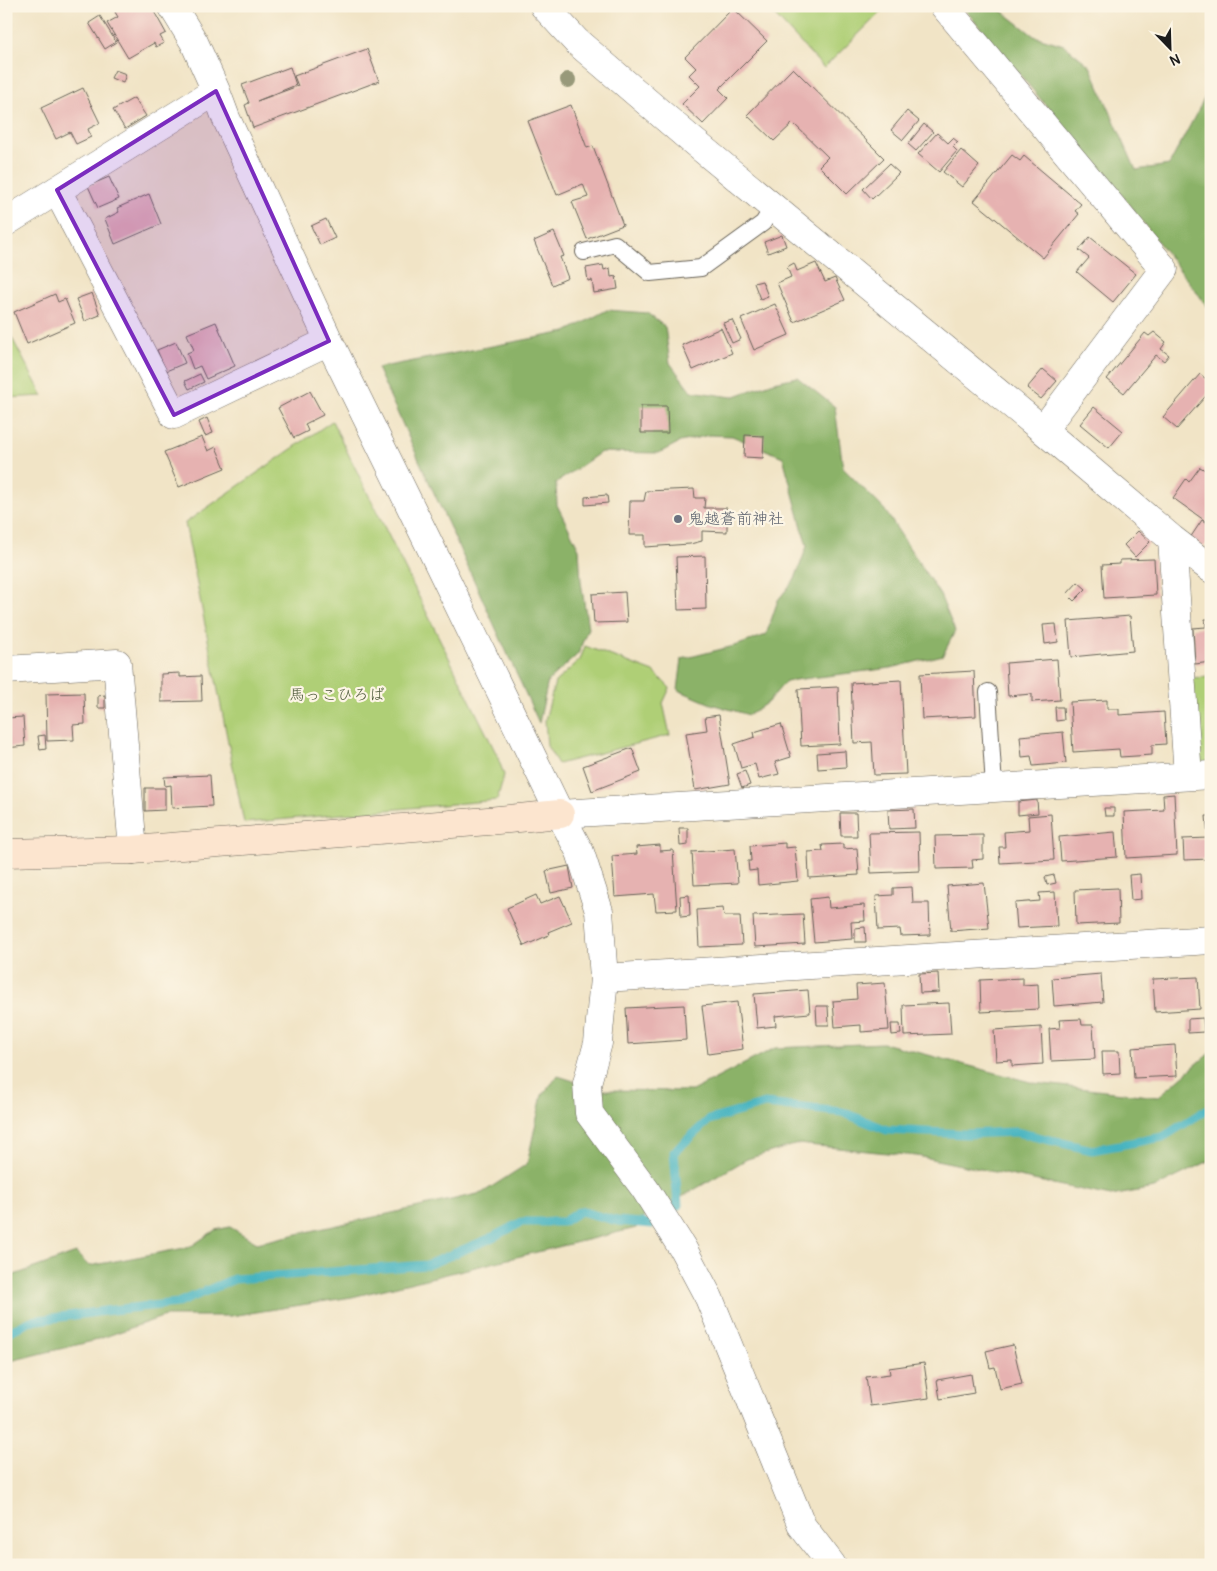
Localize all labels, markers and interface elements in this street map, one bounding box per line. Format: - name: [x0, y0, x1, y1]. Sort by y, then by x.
- north arrow: [1144, 22, 1194, 72]
- text: N: [1167, 50, 1183, 69]
- place label: 鬼越蒼前神社: [688, 509, 784, 529]
- marker: 鬼越蒼前神社: [672, 513, 684, 525]
- park label: 馬っこひろば: [289, 685, 385, 705]

